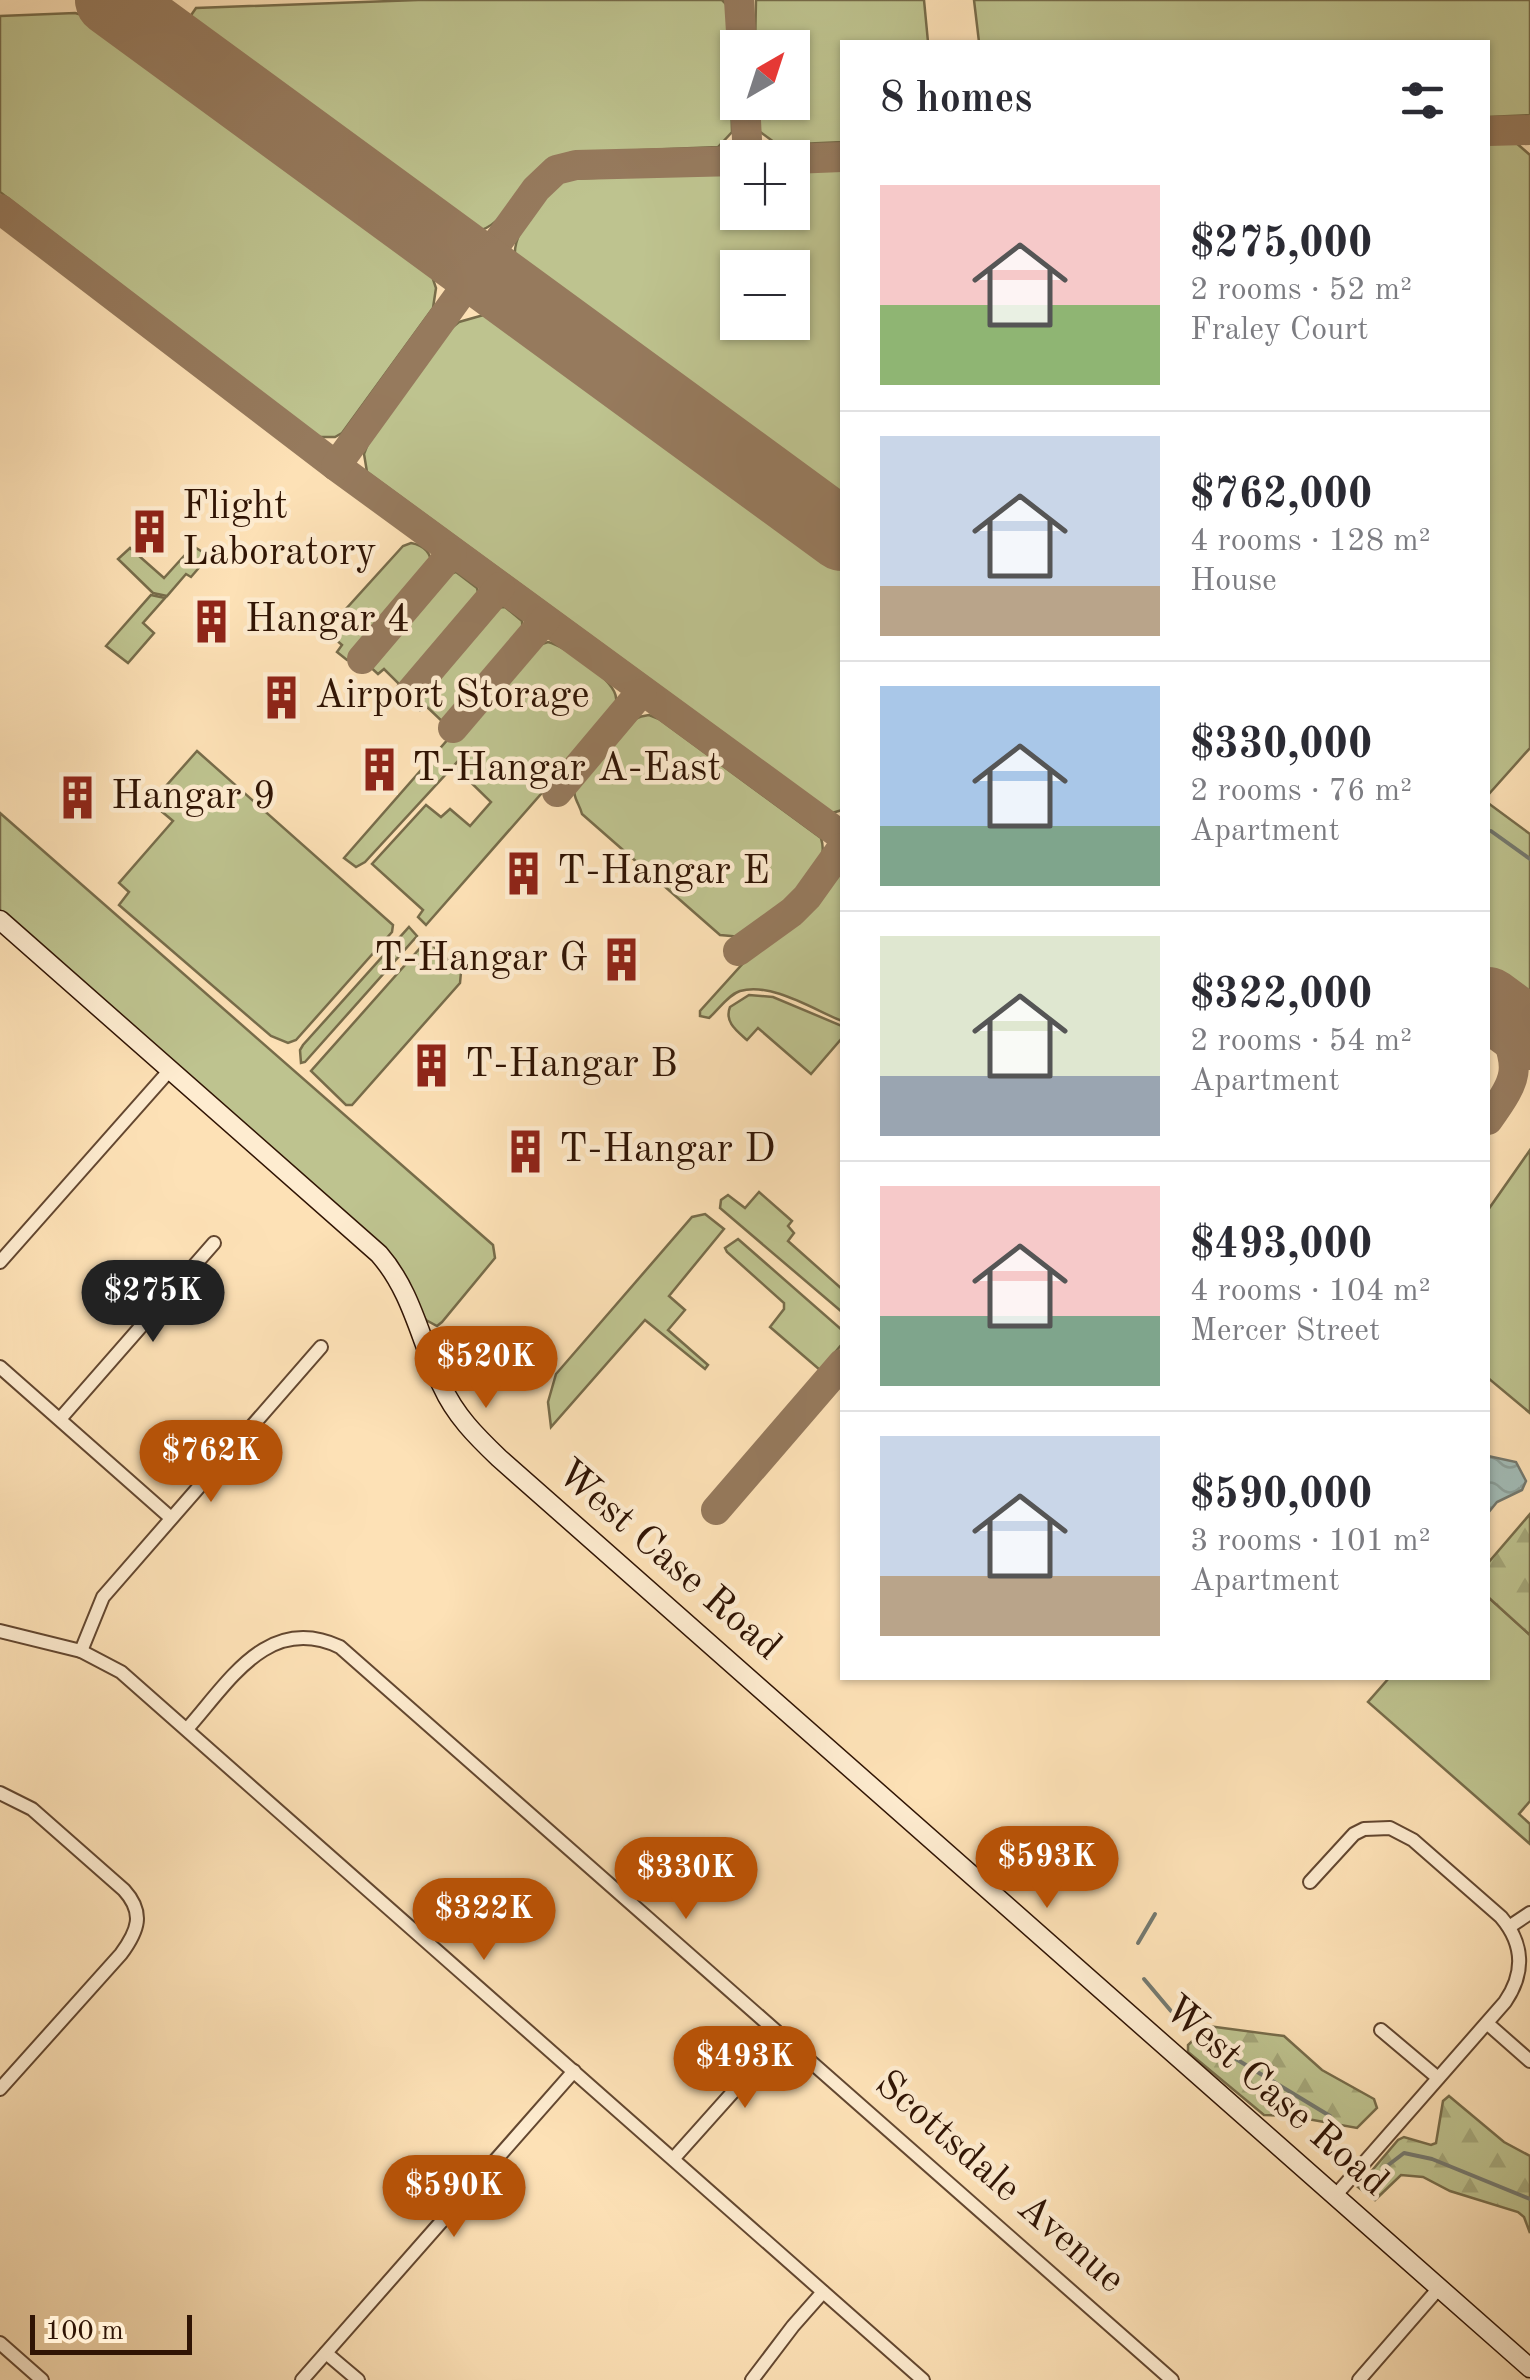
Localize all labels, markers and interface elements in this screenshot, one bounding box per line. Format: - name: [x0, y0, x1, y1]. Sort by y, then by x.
- north arrow: [720, 30, 810, 120]
- map controls: [720, 30, 810, 340]
- icon: filters: [1395, 73, 1450, 128]
- text: 8 homes: [880, 79, 1032, 121]
- button: +: [720, 140, 810, 230]
- text: $275,000: [1190, 224, 1372, 266]
- icon: home: [960, 225, 1080, 345]
- button: −: [720, 250, 810, 340]
- text: 2 rooms · 52 m²: [1190, 275, 1412, 307]
- text: Fraley Court: [1190, 315, 1369, 347]
- text: $762,000: [1190, 475, 1372, 517]
- icon: home: [960, 476, 1080, 596]
- place label: Flight Laboratory: [182, 488, 376, 574]
- building icon: Flight Laboratory: [125, 507, 173, 555]
- text: 4 rooms · 128 m²: [1190, 526, 1431, 558]
- text: House: [1190, 566, 1277, 598]
- building icon: Hangar 4: [188, 597, 236, 645]
- place label: Hangar 4: [245, 601, 410, 641]
- building icon: Airport Storage: [258, 673, 306, 721]
- place label: Airport Storage: [315, 677, 590, 717]
- text: $330,000: [1190, 725, 1372, 767]
- icon: home: [960, 726, 1080, 846]
- building icon: T-Hangar A-East: [355, 746, 403, 794]
- place label: T-Hangar A-East: [412, 750, 721, 790]
- building icon: Hangar 9: [54, 774, 102, 822]
- text: 2 rooms · 76 m²: [1190, 776, 1412, 808]
- place label: Hangar 9: [111, 778, 276, 818]
- text: Apartment: [1190, 816, 1340, 848]
- building icon: T-Hangar E: [500, 849, 548, 897]
- place label: T-Hangar E: [557, 853, 770, 893]
- building icon: T-Hangar G: [597, 936, 645, 984]
- place label: T-Hangar G: [374, 940, 588, 980]
- text: $322,000: [1190, 975, 1372, 1017]
- icon: home: [960, 976, 1080, 1096]
- text: 2 rooms · 54 m²: [1190, 1026, 1412, 1058]
- building icon: T-Hangar B: [408, 1042, 456, 1090]
- place label: T-Hangar B: [465, 1046, 678, 1086]
- text: Apartment: [1190, 1066, 1340, 1098]
- building icon: T-Hangar D: [502, 1127, 550, 1175]
- place label: T-Hangar D: [559, 1131, 775, 1171]
- text: $493,000: [1190, 1225, 1372, 1267]
- icon: home: [960, 1226, 1080, 1346]
- pin: $275K: [83, 1260, 223, 1345]
- text: $275K: [104, 1276, 202, 1308]
- text: 4 rooms · 104 m²: [1190, 1276, 1431, 1308]
- text: Mercer Street: [1190, 1316, 1380, 1348]
- pin: $520K: [416, 1326, 556, 1411]
- text: $520K: [437, 1342, 535, 1374]
- pin: $762K: [141, 1420, 281, 1505]
- text: $762K: [162, 1436, 260, 1468]
- street label: West Case Road: [548, 1453, 788, 1669]
- text: $590,000: [1190, 1475, 1372, 1517]
- icon: home: [960, 1476, 1080, 1596]
- text: 3 rooms · 101 m²: [1190, 1526, 1431, 1558]
- text: Apartment: [1190, 1566, 1340, 1598]
- pin: $593K: [977, 1826, 1117, 1911]
- pin: $330K: [616, 1837, 756, 1922]
- text: $593K: [998, 1842, 1096, 1874]
- text: $330K: [637, 1853, 735, 1885]
- pin: $322K: [414, 1878, 554, 1963]
- text: $322K: [435, 1894, 533, 1926]
- street label: West Case Road: [1155, 1989, 1395, 2205]
- pin: $493K: [675, 2026, 815, 2111]
- text: $493K: [696, 2042, 794, 2074]
- street label: Scottsdale Avenue: [867, 2064, 1131, 2302]
- pin: $590K: [384, 2155, 524, 2240]
- text: $590K: [405, 2171, 503, 2203]
- scale bar: [30, 2310, 192, 2354]
- text: 100 m: [45, 2318, 124, 2346]

